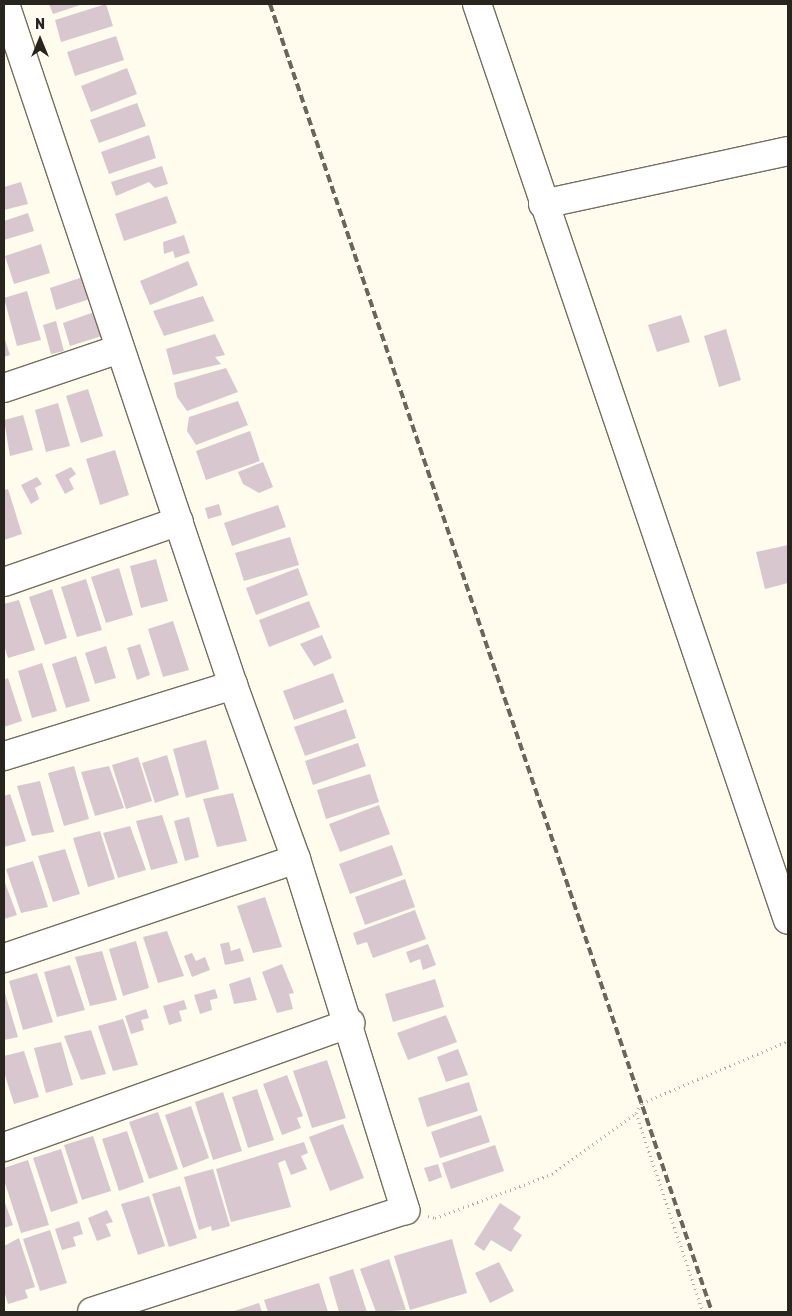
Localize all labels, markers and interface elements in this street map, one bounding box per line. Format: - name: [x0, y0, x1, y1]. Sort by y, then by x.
- north arrow: [15, 15, 65, 65]
- text: N: [35, 16, 45, 33]

